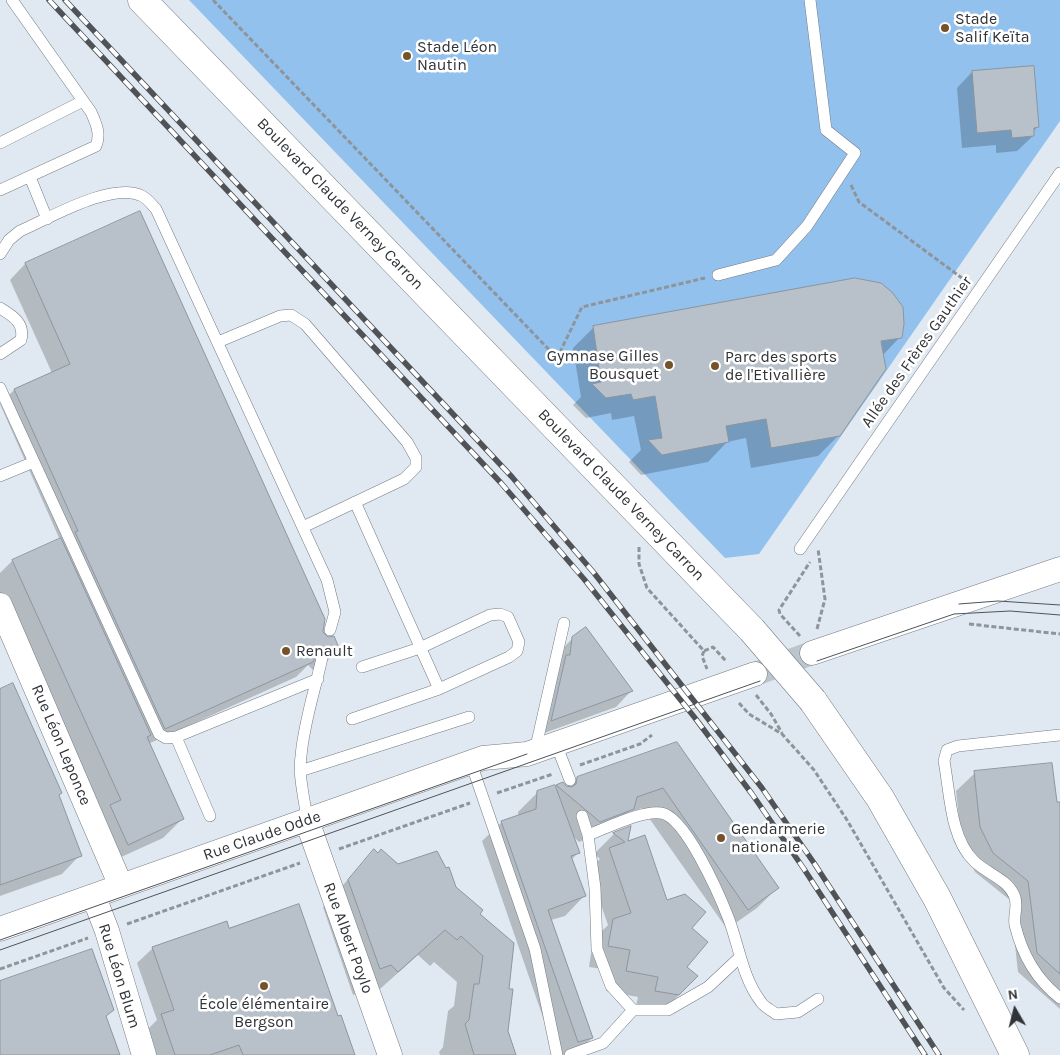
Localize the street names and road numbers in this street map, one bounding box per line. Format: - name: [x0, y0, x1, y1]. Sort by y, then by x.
- street label: Boulevard Claude Verney Carron: [253, 114, 427, 294]
- street label: Allée des Frères Gauthier: [857, 273, 977, 431]
- street label: Boulevard Claude Verney Carron: [534, 405, 708, 585]
- street label: Rue Léon Leponce: [27, 682, 95, 808]
- street label: Rue Claude Odde: [201, 807, 323, 865]
- street label: Rue Albert Poylo: [319, 880, 377, 996]
- street label: Rue Léon Blum: [94, 921, 144, 1031]

